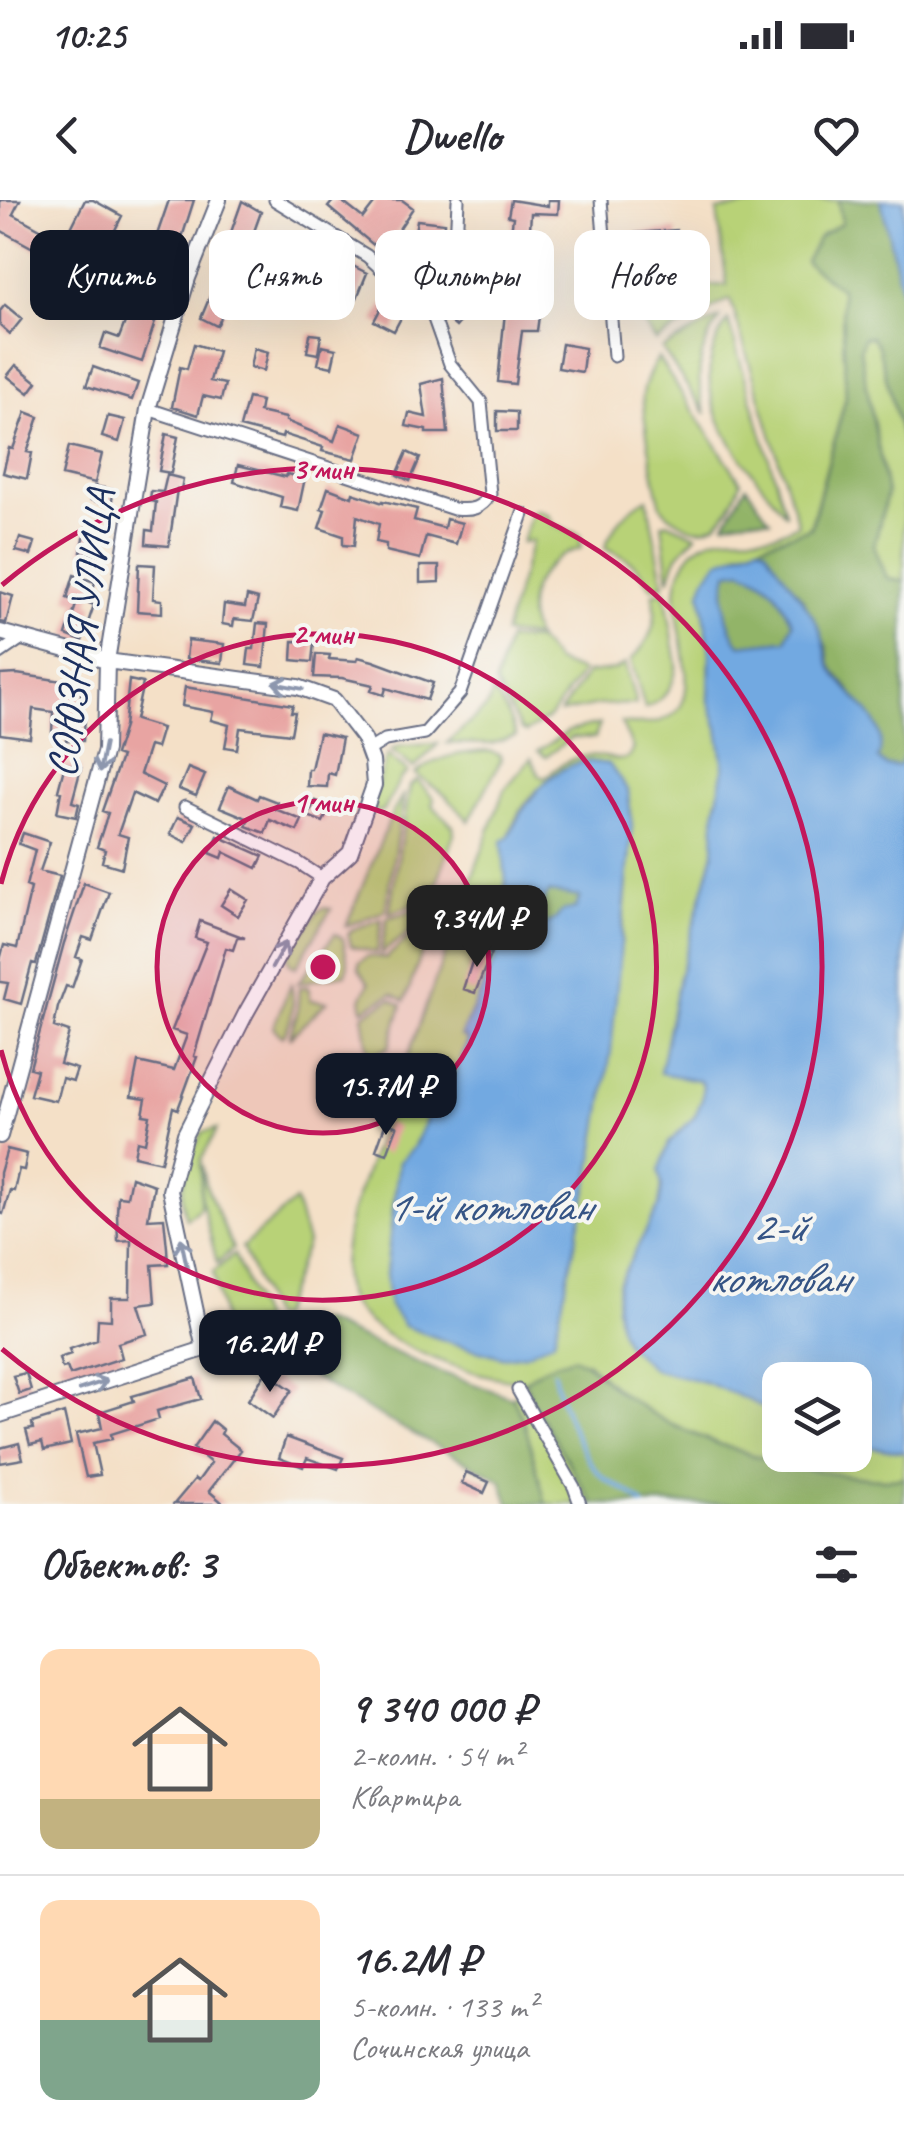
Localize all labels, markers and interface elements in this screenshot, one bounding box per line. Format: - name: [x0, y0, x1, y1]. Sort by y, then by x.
- text: 10:25: [50, 12, 125, 59]
- text: Dwello: [403, 107, 501, 164]
- icon: back: [40, 108, 95, 163]
- icon: heart: [809, 108, 864, 163]
- chip: Купить: [30, 230, 189, 320]
- chip: Снять: [209, 230, 355, 320]
- chip: Фильтры: [375, 230, 554, 320]
- chip: Новое: [574, 230, 710, 320]
- text: 3 мин: [293, 450, 355, 488]
- street label: СОЮЗНАЯ УЛИЦА: [35, 484, 128, 780]
- text: 2 мин: [293, 615, 355, 653]
- one-way arrow: [272, 676, 305, 695]
- one-way arrow: [91, 741, 110, 773]
- text: 1 мин: [293, 783, 355, 821]
- pin: 9.34M ₽: [385, 885, 569, 970]
- text: 9.34M ₽: [429, 897, 525, 938]
- one-way arrow: [269, 940, 289, 970]
- centre of rings: [305, 949, 341, 985]
- pin: 15.7M ₽: [294, 1053, 478, 1138]
- text: 15.7M ₽: [338, 1065, 434, 1106]
- water label: 1-й котлован: [385, 1178, 597, 1235]
- water label: 2-й котлован: [708, 1198, 855, 1307]
- one-way arrow: [173, 1238, 192, 1270]
- pin: 16.2M ₽: [178, 1310, 362, 1395]
- text: 16.2M ₽: [221, 1322, 319, 1363]
- map controls: [762, 1362, 872, 1472]
- button: layers: [762, 1362, 872, 1472]
- one-way arrow: [76, 1374, 108, 1392]
- icon: filters: [809, 1537, 864, 1592]
- text: Объектов: 3: [40, 1538, 216, 1591]
- text: 9 340 000 ₽: [350, 1682, 534, 1735]
- icon: home: [120, 1689, 240, 1809]
- text: 2-комн. · 54 m²: [350, 1735, 522, 1776]
- text: Квартира: [350, 1776, 459, 1817]
- text: 16.2M ₽: [350, 1933, 478, 1986]
- icon: home: [120, 1940, 240, 2060]
- text: 5-комн. · 133 m²: [350, 1986, 537, 2027]
- text: Сочинская улица: [350, 2027, 529, 2068]

